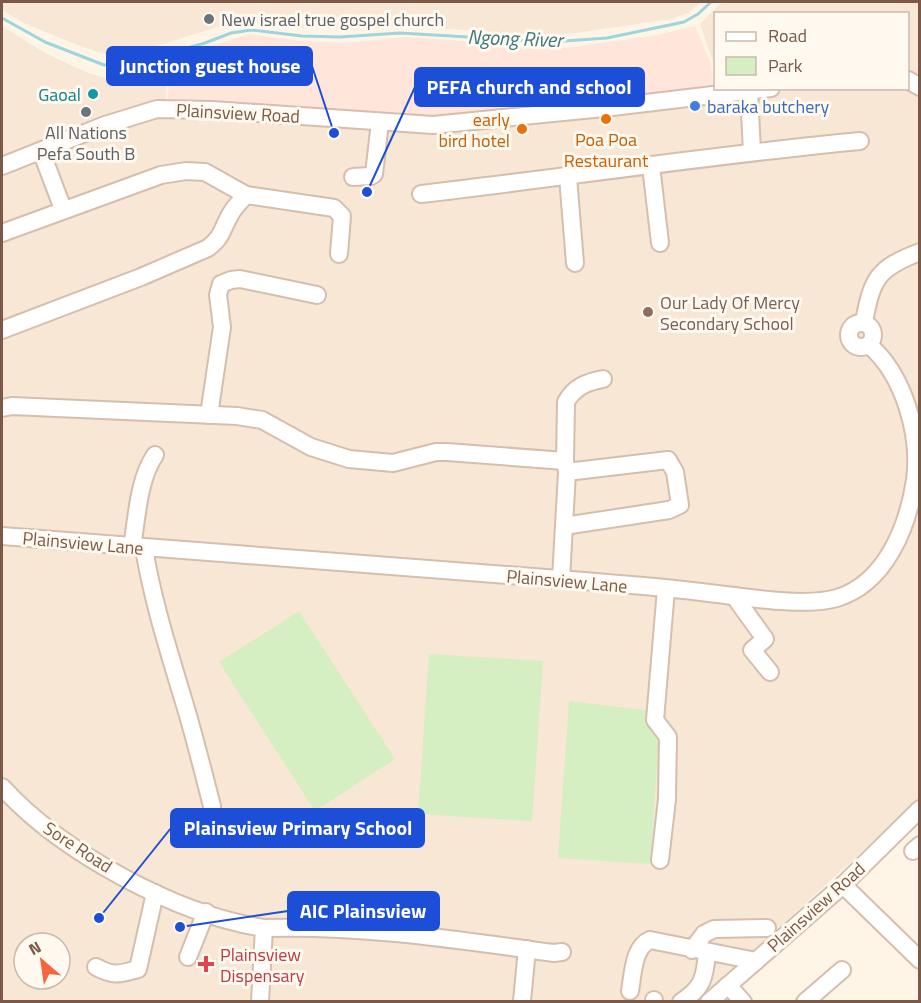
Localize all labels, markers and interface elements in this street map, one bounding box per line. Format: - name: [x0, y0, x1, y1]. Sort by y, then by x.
- place label: New israel true gospel church: [221, 6, 444, 33]
- marker: New israel true gospel church: [202, 12, 216, 26]
- legend: [714, 12, 909, 90]
- water label: Ngong River: [467, 21, 566, 55]
- text: Road: [768, 22, 807, 49]
- callout: Junction guest house: [107, 47, 312, 85]
- text: Junction guest house: [119, 50, 301, 81]
- text: Park: [768, 52, 803, 79]
- callout: PEFA church and school: [415, 68, 644, 106]
- text: PEFA church and school: [426, 71, 632, 102]
- place label: Gaoal: [38, 81, 81, 108]
- marker: Gaoal: [86, 87, 100, 101]
- place label: baraka butchery: [707, 93, 829, 120]
- street label: Plainsview Road: [175, 96, 301, 130]
- marker: baraka butchery: [688, 99, 702, 113]
- marker: All Nations Pefa South B: [79, 105, 93, 119]
- place label: early bird hotel: [438, 106, 510, 154]
- marker: Poa Poa Restaurant: [599, 112, 613, 126]
- place label: All Nations Pefa South B: [37, 119, 135, 167]
- marker: early bird hotel: [515, 122, 529, 136]
- place label: Poa Poa Restaurant: [564, 126, 649, 174]
- place label: Our Lady Of Mercy Secondary School: [660, 289, 800, 337]
- marker: Our Lady Of Mercy Secondary School: [641, 305, 655, 319]
- street label: Plainsview Lane: [21, 524, 145, 562]
- street label: Plainsview Lane: [505, 562, 629, 600]
- callout: Plainsview Primary School: [171, 809, 424, 847]
- text: Plainsview Primary School: [184, 812, 412, 843]
- street label: Sore Road: [38, 815, 118, 879]
- street label: Plainsview Road: [761, 855, 871, 959]
- callout: AIC Plainsview: [288, 892, 439, 930]
- text: AIC Plainsview: [300, 895, 426, 926]
- north arrow: [12, 931, 72, 991]
- text: N: [24, 935, 45, 961]
- place label: Plainsview Dispensary: [220, 941, 305, 989]
- marker: Plainsview Dispensary: [197, 955, 215, 973]

